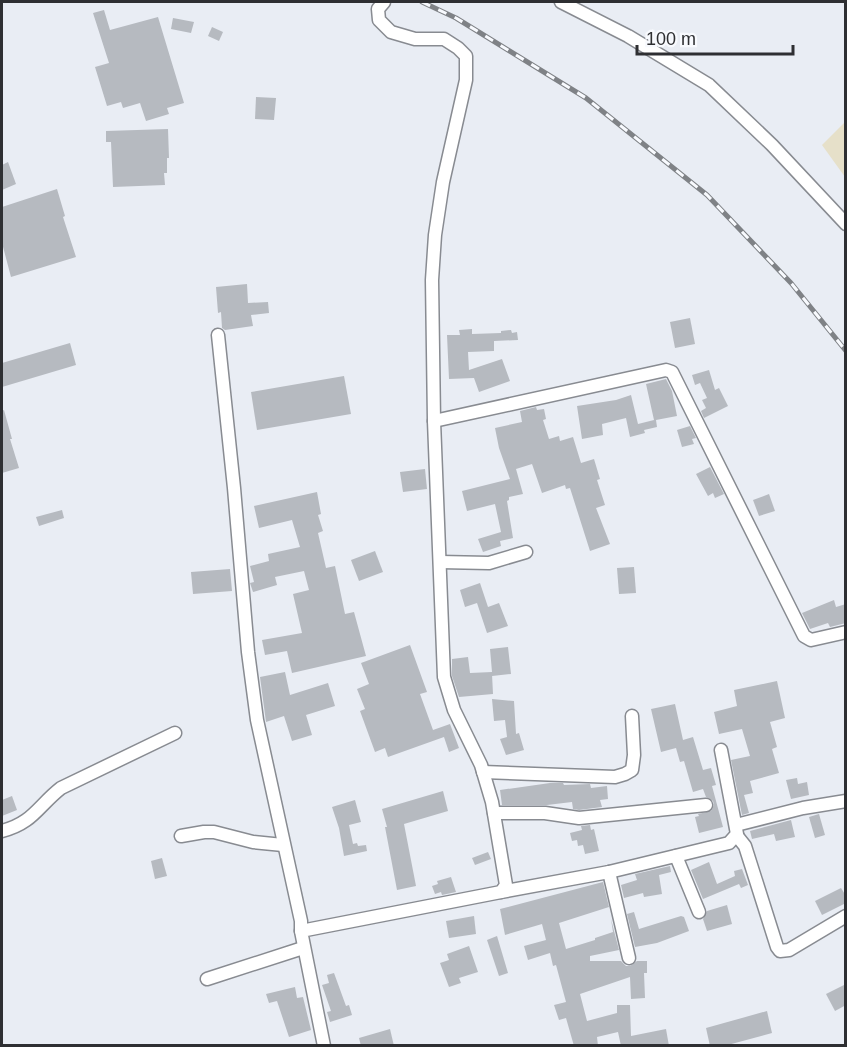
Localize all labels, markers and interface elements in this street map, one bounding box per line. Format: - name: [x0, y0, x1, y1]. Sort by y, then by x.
- scale bar: [637, 18, 793, 56]
- text: 100 m: [646, 29, 696, 49]

